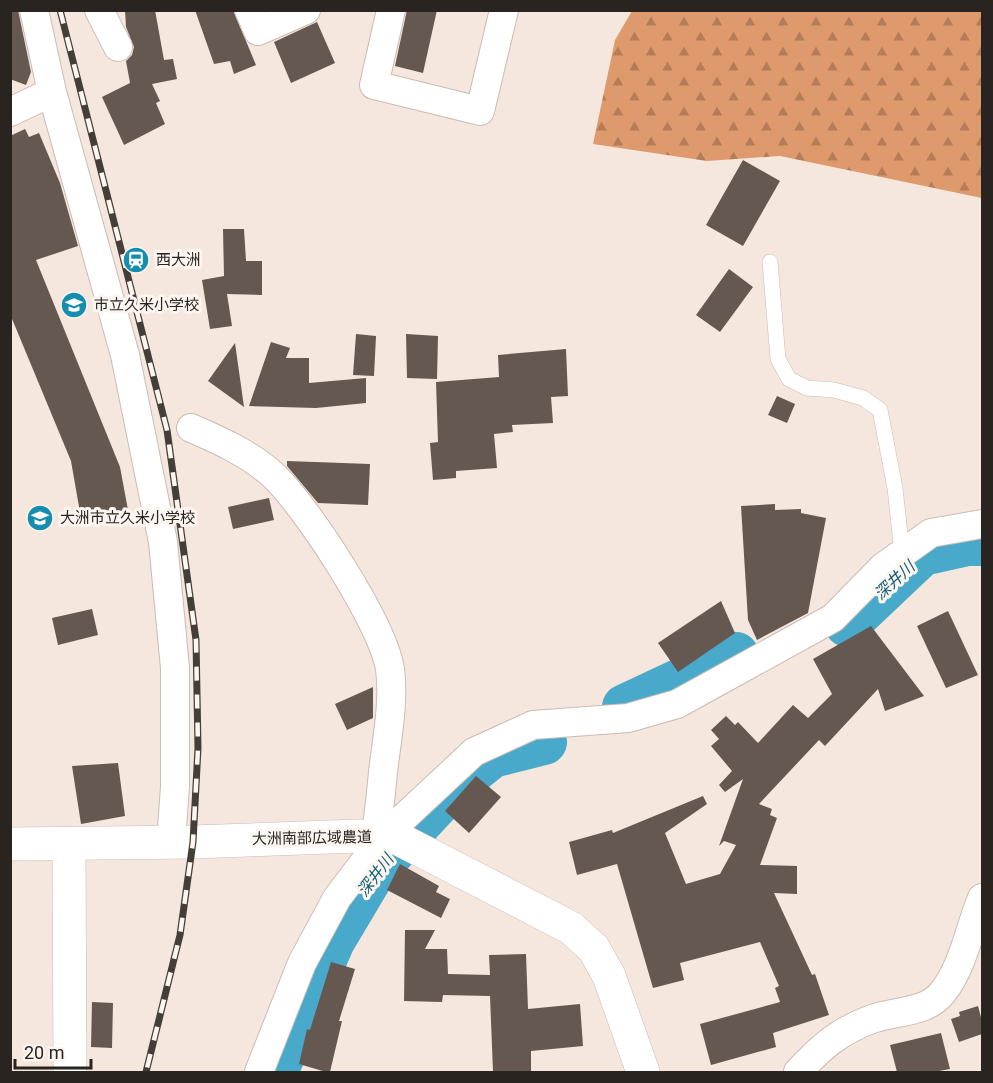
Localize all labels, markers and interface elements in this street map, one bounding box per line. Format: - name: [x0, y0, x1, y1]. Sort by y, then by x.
- station icon: 西大洲: [121, 245, 151, 275]
- place label: 西大洲: [156, 251, 201, 269]
- school or university icon: 市立久米小学校: [59, 290, 89, 320]
- place label: 市立久米小学校: [94, 296, 199, 314]
- school or university icon: 大洲市立久米小学校: [25, 503, 55, 533]
- place label: 大洲市立久米小学校: [60, 509, 195, 527]
- water label: 深井川: [870, 556, 920, 604]
- street label: 大洲南部広域農道: [252, 828, 372, 848]
- water label: 深井川: [353, 849, 399, 900]
- scale bar: [15, 1032, 92, 1070]
- text: 20 m: [24, 1042, 64, 1063]

